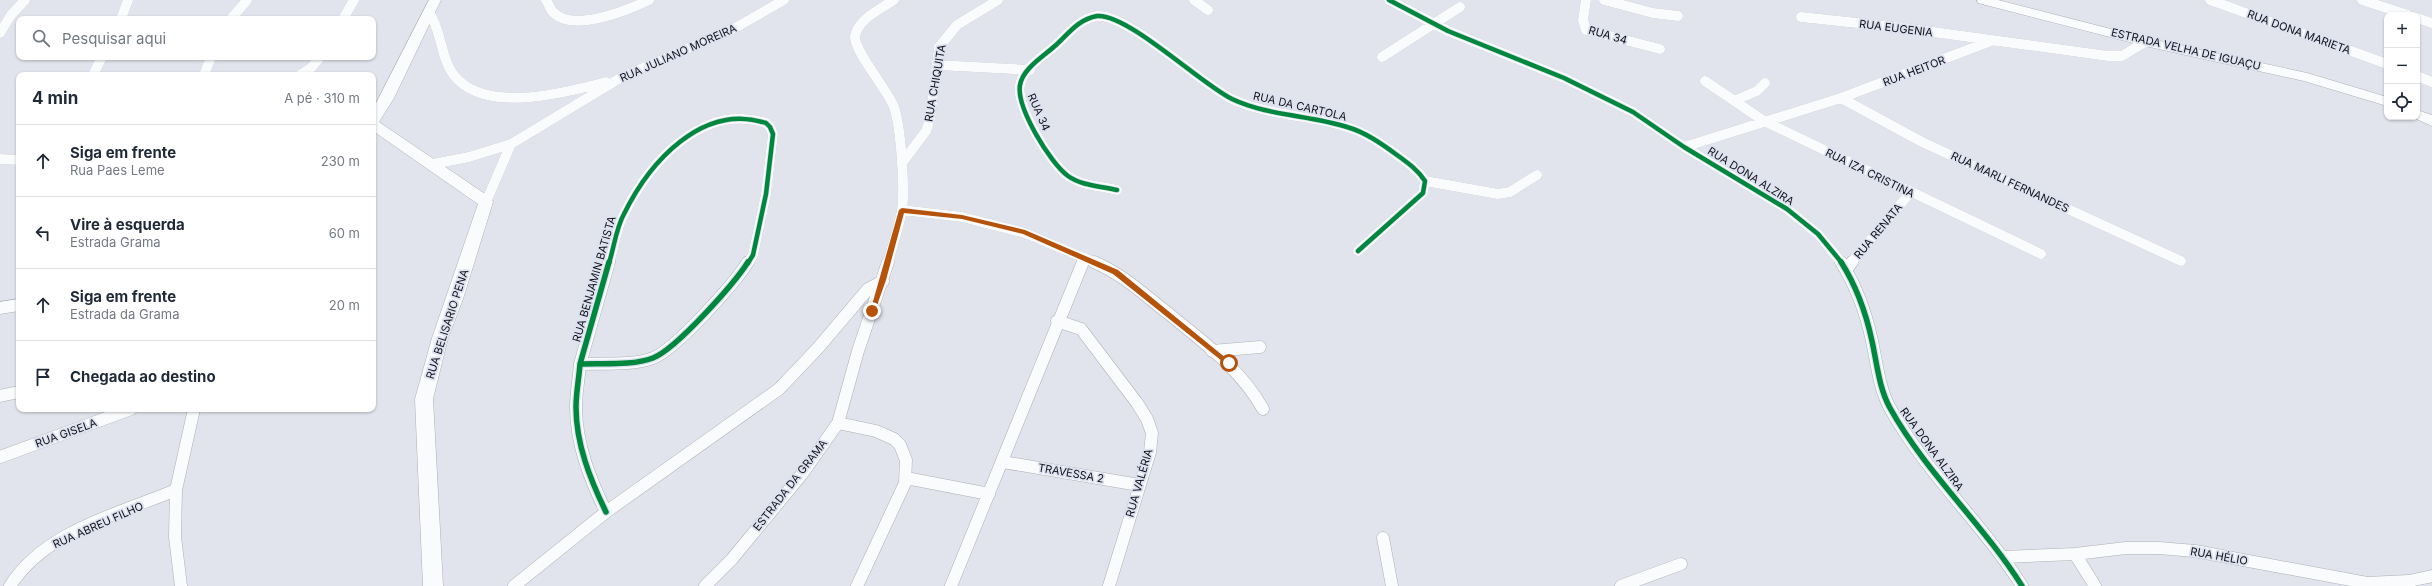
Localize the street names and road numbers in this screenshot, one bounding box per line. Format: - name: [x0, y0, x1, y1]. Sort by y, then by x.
- street label: RUA DONA MARIETA: [2245, 7, 2353, 57]
- street label: RUA EUGENIA: [1858, 17, 1934, 40]
- street label: RUA JULIANO MOREIRA: [617, 21, 739, 85]
- street label: RUA 34: [1587, 23, 1629, 47]
- street label: ESTRADA VELHA DE IGUAÇU: [2110, 25, 2262, 73]
- street label: RUA CHIQUITA: [921, 43, 949, 123]
- street label: RUA HEITOR: [1881, 53, 1947, 89]
- street label: RUA DA CARTOLA: [1252, 88, 1348, 124]
- street label: RUA 34: [1025, 91, 1053, 133]
- street label: RUA DONA ALZIRA: [1705, 144, 1797, 208]
- street label: RUA IZA CRISTINA: [1823, 145, 1917, 201]
- street label: RUA MARLI FERNANDES: [1949, 148, 2071, 216]
- street label: RUA RENATA: [1851, 200, 1906, 262]
- street label: RUA BENJAMIN BATISTA: [569, 214, 619, 344]
- street label: RUA BELISARIO PENA: [423, 267, 471, 381]
- street label: RUA DONA ALZIRA: [1897, 405, 1967, 494]
- street label: RUA GISELA: [33, 415, 99, 451]
- street label: ESTRADA DA GRAMA: [750, 436, 830, 534]
- street label: RUA VALÉRIA: [1123, 447, 1156, 519]
- street label: TRAVESSA 2: [1037, 460, 1105, 486]
- street label: RUA ABREU FILHO: [51, 499, 145, 551]
- street label: RUA HÉLIO: [2189, 544, 2249, 568]

